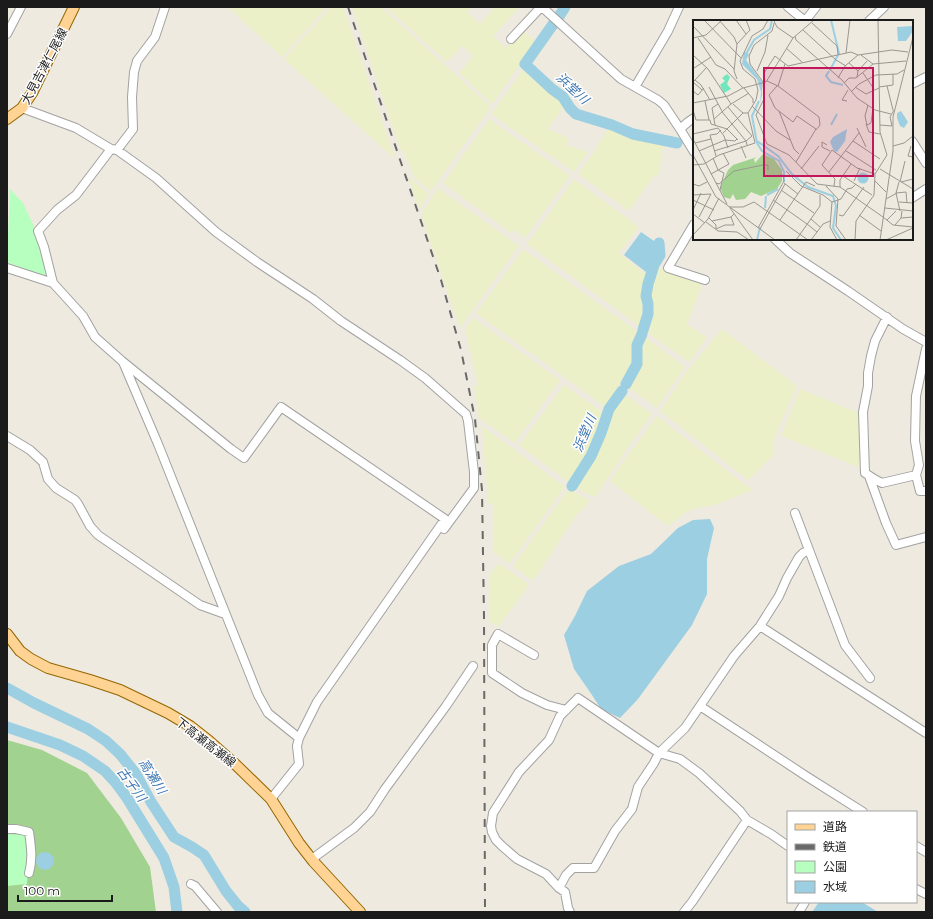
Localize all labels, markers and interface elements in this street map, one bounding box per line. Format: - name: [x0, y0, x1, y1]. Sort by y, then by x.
- inset map: [693, 20, 913, 240]
- street label: 大見吉津仁尾線: [18, 25, 70, 107]
- water label: 浜堂川: [553, 69, 594, 109]
- water label: 浜堂川: [569, 410, 600, 454]
- street label: 下高瀬高瀬線: [173, 714, 239, 770]
- water label: 高瀬川: [136, 755, 171, 798]
- water label: 古子川: [114, 764, 151, 806]
- legend: [787, 811, 917, 903]
- text: 道路: [823, 819, 847, 834]
- text: 鉄道: [823, 839, 847, 854]
- text: 公園: [823, 859, 847, 874]
- scale bar: [18, 877, 112, 903]
- text: 水域: [823, 879, 847, 894]
- text: 100 m: [24, 883, 60, 898]

